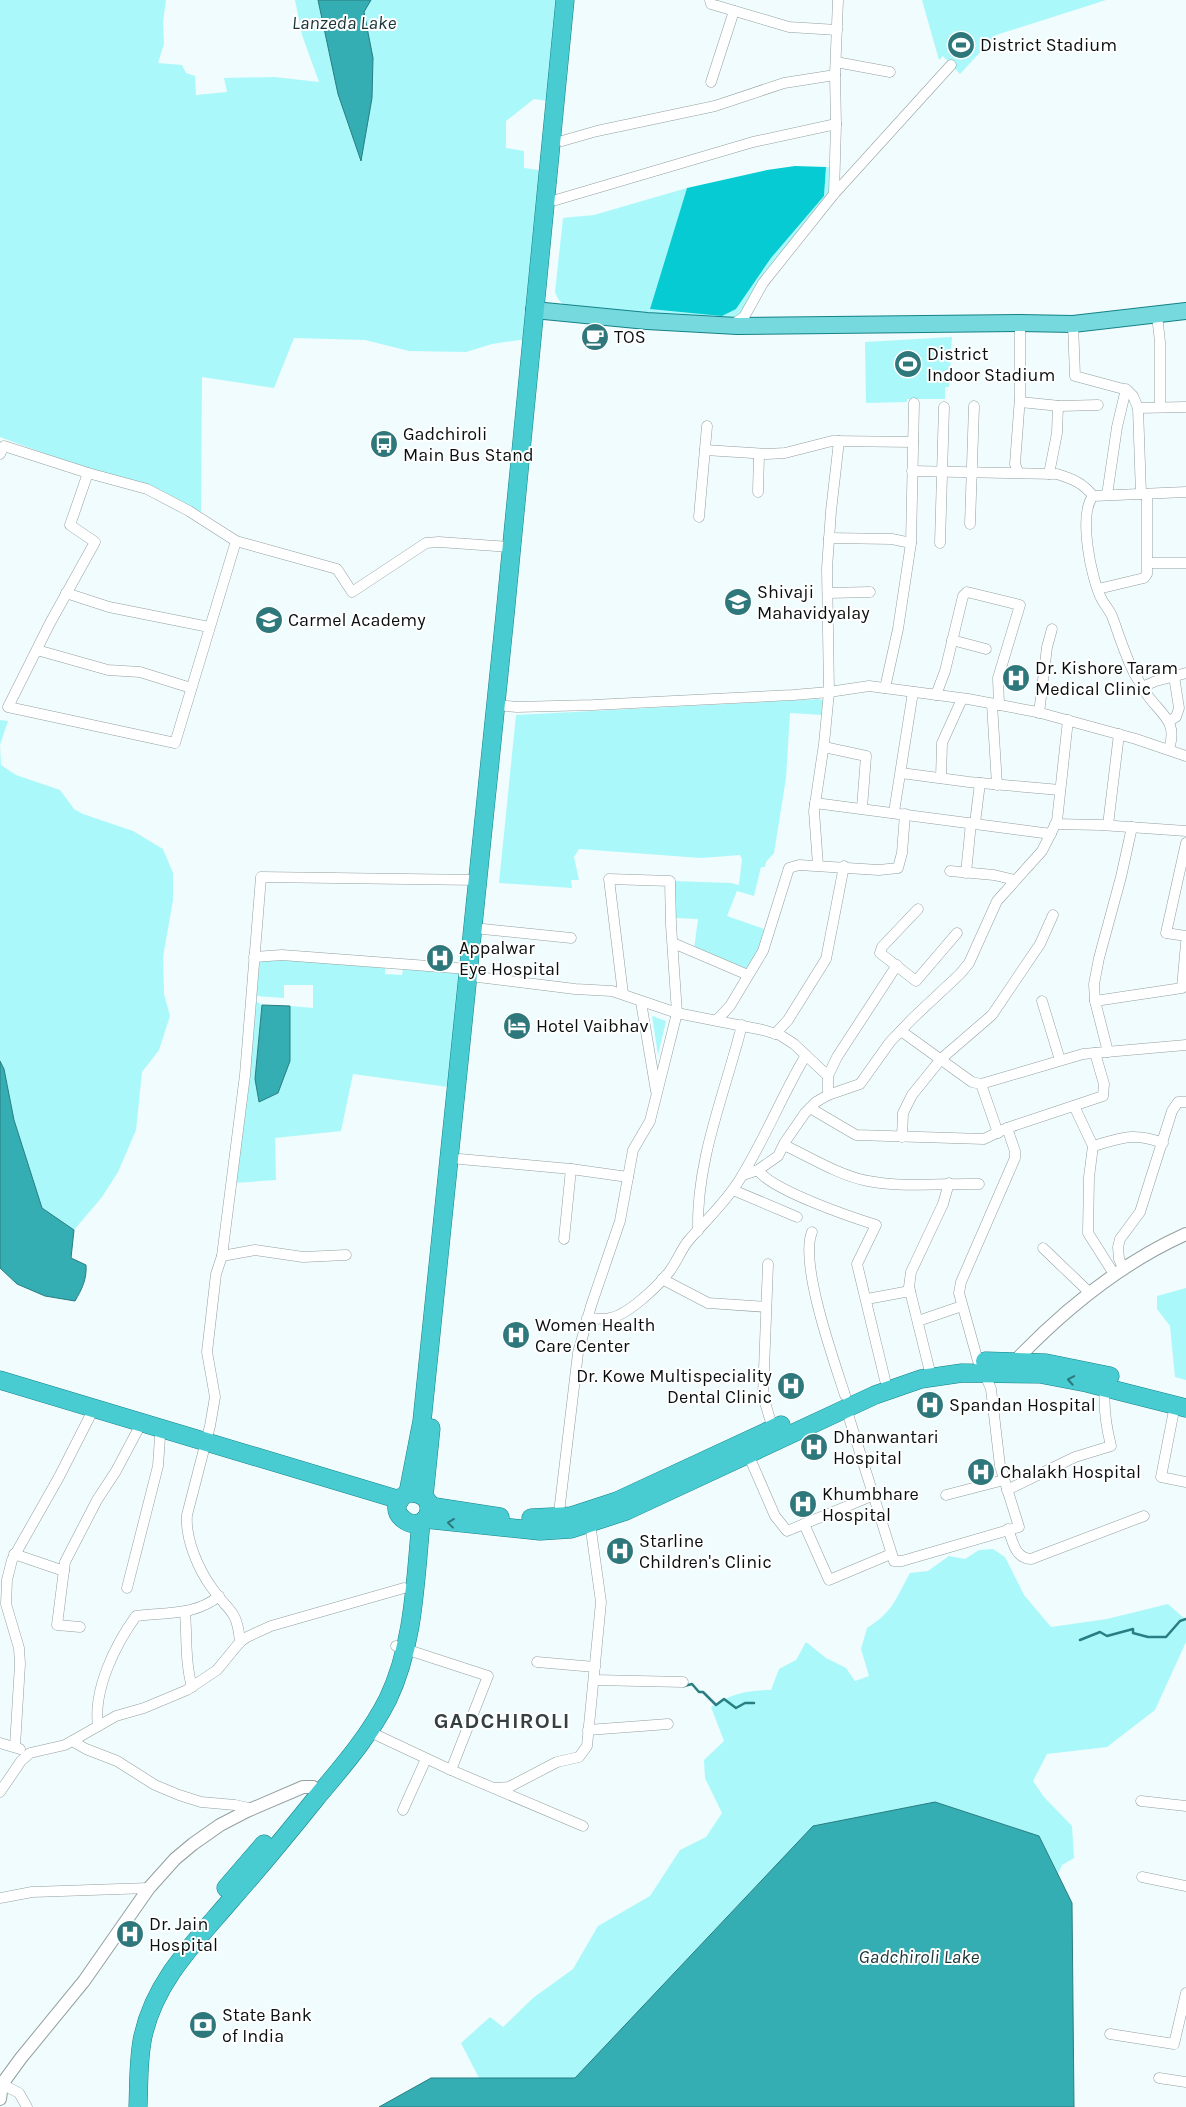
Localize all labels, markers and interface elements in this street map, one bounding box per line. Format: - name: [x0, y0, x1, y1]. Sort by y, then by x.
- water label: Lanzeda Lake: [292, 12, 397, 34]
- sports icon: District Stadium: [946, 30, 976, 60]
- place label: District Stadium: [980, 34, 1117, 56]
- cafe icon: TOS: [580, 322, 610, 352]
- place label: TOS: [614, 326, 646, 348]
- place label: District Indoor Stadium: [927, 343, 1055, 386]
- sports icon: District Indoor Stadium: [893, 349, 923, 379]
- place label: Gadchiroli Main Bus Stand: [403, 423, 534, 466]
- bus stop icon: Gadchiroli Main Bus Stand: [369, 429, 399, 459]
- place label: Shivaji Mahavidyalay: [757, 581, 870, 624]
- school or university icon: Shivaji Mahavidyalay: [723, 587, 753, 617]
- school or university icon: Carmel Academy: [254, 605, 284, 635]
- place label: Carmel Academy: [288, 609, 426, 631]
- place label: Dr. Kishore Taram Medical Clinic: [1035, 657, 1178, 700]
- hospital icon: Dr. Kishore Taram Medical Clinic: [1001, 663, 1031, 693]
- place label: Appalwar Eye Hospital: [459, 937, 560, 980]
- hospital icon: Appalwar Eye Hospital: [425, 943, 455, 973]
- hotel icon: Hotel Vaibhav: [502, 1011, 532, 1041]
- place label: Hotel Vaibhav: [536, 1015, 649, 1037]
- place label: Women Health Care Center: [535, 1314, 655, 1357]
- hospital icon: Women Health Care Center: [501, 1320, 531, 1350]
- place label: Dr. Kowe Multispeciality Dental Clinic: [576, 1365, 773, 1408]
- hospital icon: Dr. Kowe Multispeciality Dental Clinic: [776, 1371, 806, 1401]
- one-way arrow: [1066, 1375, 1075, 1386]
- hospital icon: Spandan Hospital: [915, 1390, 945, 1420]
- place label: Spandan Hospital: [949, 1394, 1096, 1416]
- place label: Dhanwantari Hospital: [833, 1426, 939, 1469]
- hospital icon: Dhanwantari Hospital: [799, 1432, 829, 1462]
- hospital icon: Chalakh Hospital: [966, 1457, 996, 1487]
- place label: Chalakh Hospital: [1000, 1461, 1141, 1483]
- place label: Khumbhare Hospital: [822, 1483, 919, 1526]
- hospital icon: Khumbhare Hospital: [788, 1489, 818, 1519]
- one-way arrow: [446, 1518, 454, 1529]
- place label: Starline Children's Clinic: [639, 1530, 772, 1573]
- hospital icon: Starline Children's Clinic: [605, 1536, 635, 1566]
- district label: GADCHIROLI: [434, 1708, 570, 1734]
- place label: Dr. Jain Hospital: [149, 1913, 218, 1956]
- hospital icon: Dr. Jain Hospital: [115, 1919, 145, 1949]
- water label: Gadchiroli Lake: [859, 1946, 980, 1968]
- place label: State Bank of India: [222, 2004, 312, 2047]
- bank icon: State Bank of India: [188, 2010, 218, 2040]

